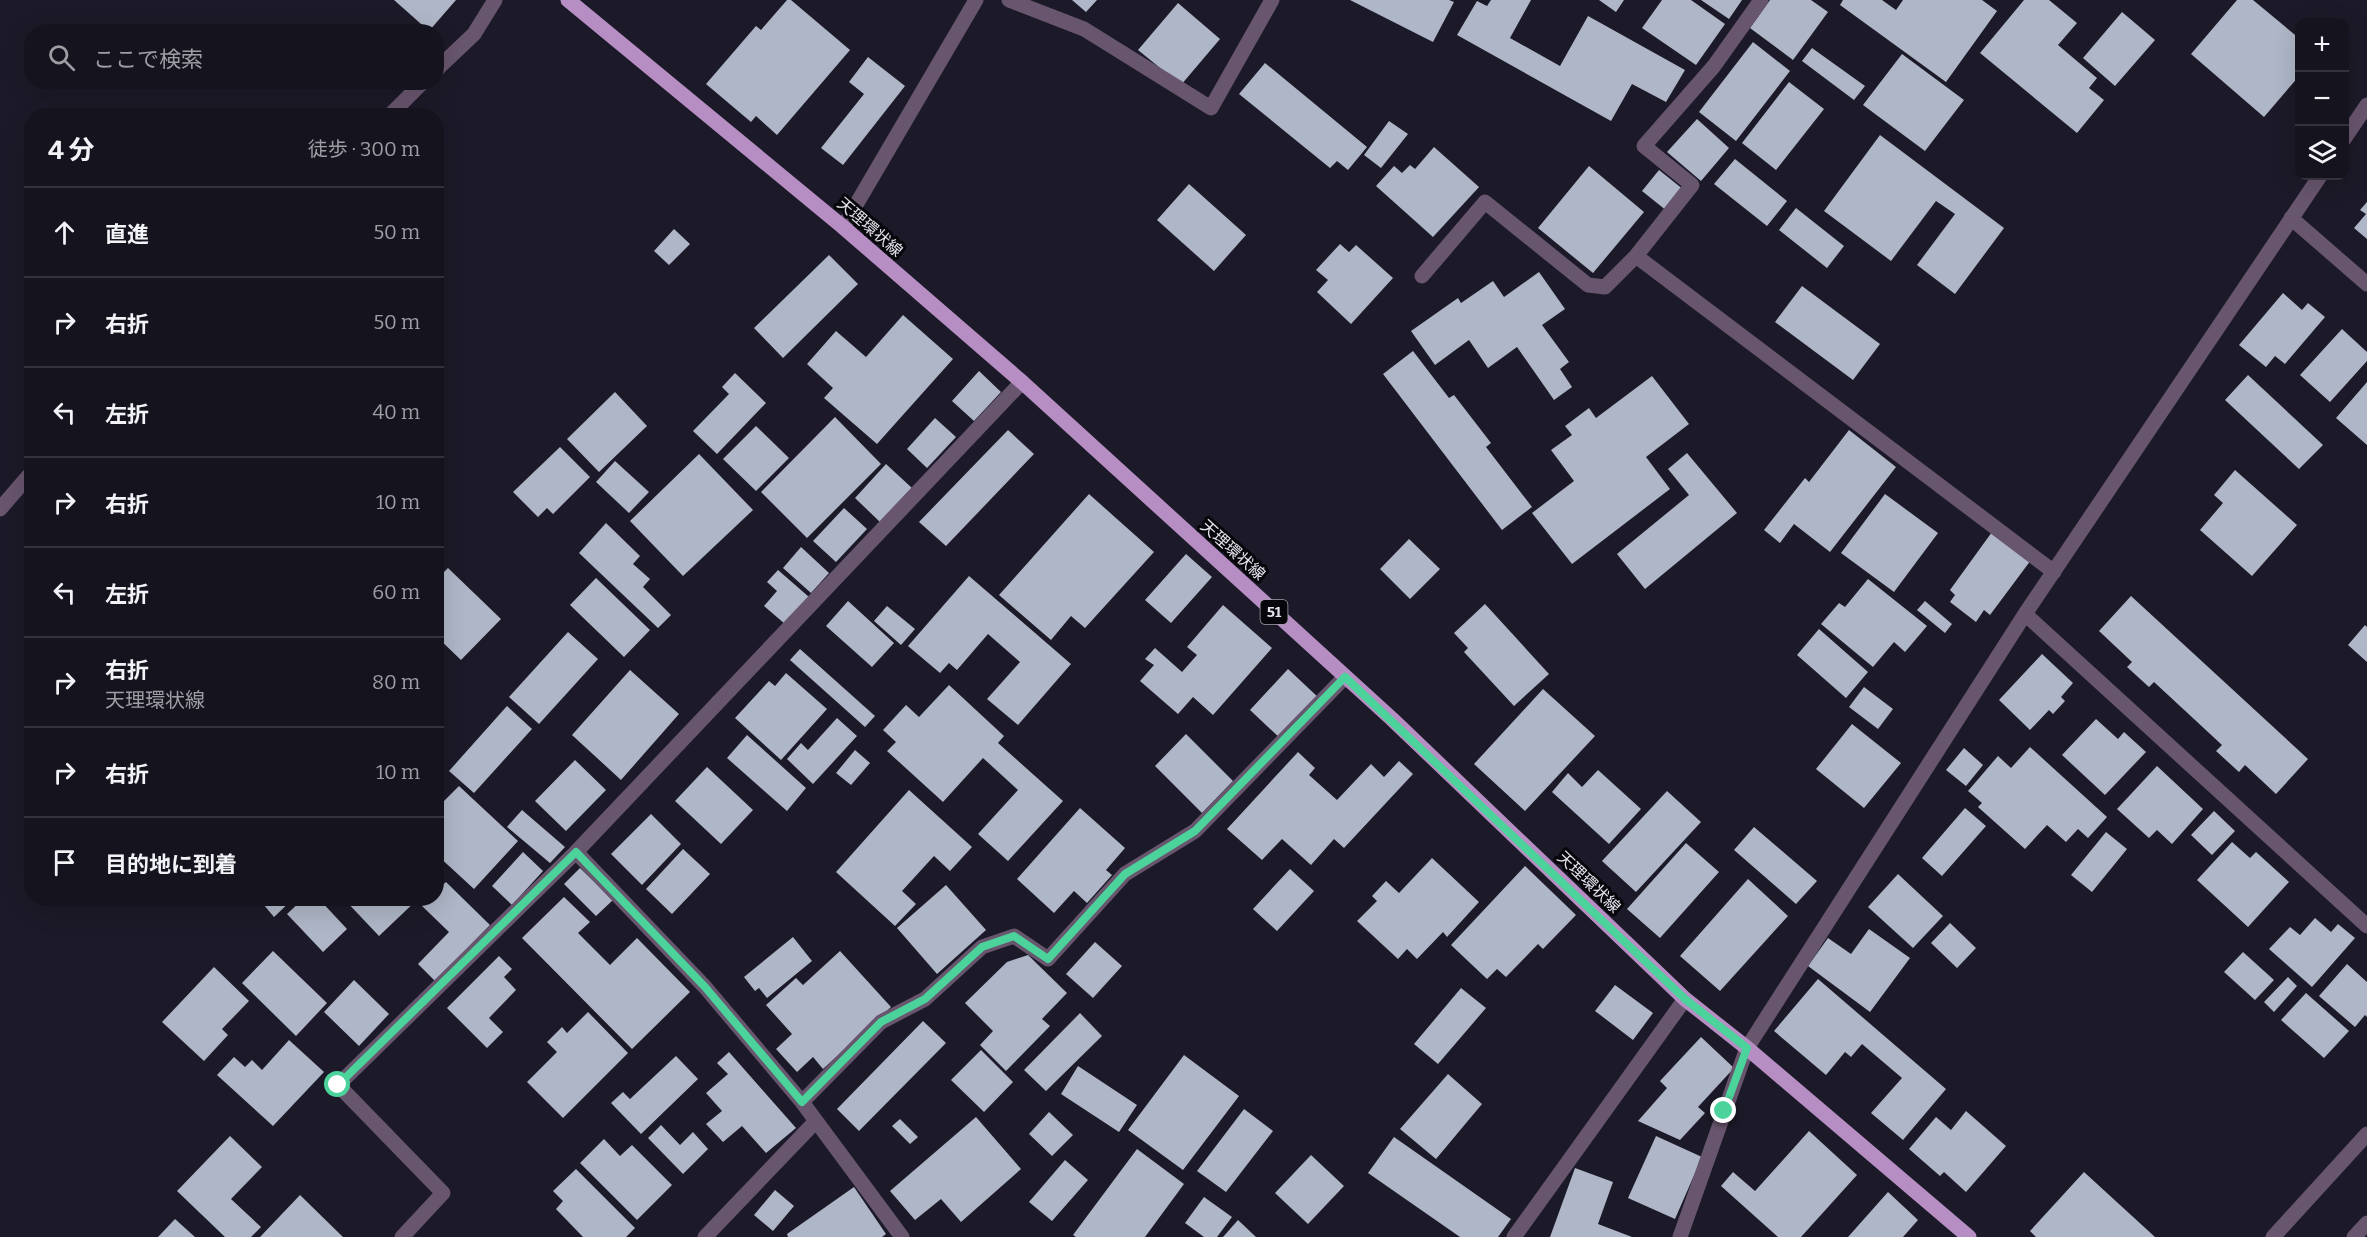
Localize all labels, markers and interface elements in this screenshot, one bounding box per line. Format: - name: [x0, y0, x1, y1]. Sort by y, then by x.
- map controls: [2295, 18, 2349, 180]
- button: +: [2295, 18, 2349, 72]
- search box: [24, 24, 444, 90]
- icon: search: [45, 41, 78, 74]
- text: ここで検索: [93, 46, 203, 73]
- button: −: [2295, 72, 2349, 126]
- button: layers: [2295, 126, 2349, 180]
- text: 4 分: [48, 135, 95, 166]
- text: 徒歩 · 300 m: [308, 137, 420, 161]
- street label: 天理環状線: [834, 194, 906, 260]
- icon: ahead: [48, 216, 81, 249]
- text: 50 m: [373, 220, 420, 244]
- text: 直進: [105, 221, 149, 248]
- icon: right: [48, 306, 81, 339]
- text: 50 m: [373, 310, 420, 334]
- text: 右折: [105, 311, 149, 338]
- icon: left: [48, 396, 81, 429]
- text: 40 m: [372, 400, 420, 424]
- text: 左折: [105, 401, 149, 428]
- icon: right: [48, 486, 81, 519]
- text: 10 m: [376, 490, 420, 514]
- text: 右折: [105, 491, 149, 518]
- street label: 天理環状線: [1197, 516, 1269, 584]
- icon: left: [48, 576, 81, 609]
- text: 60 m: [372, 580, 420, 604]
- text: 左折: [105, 581, 149, 608]
- road number: 51: [1260, 600, 1288, 624]
- text: 右折: [105, 657, 149, 684]
- icon: right: [48, 666, 81, 699]
- text: 80 m: [372, 670, 420, 694]
- text: 天理環状線: [105, 688, 205, 712]
- icon: right: [48, 756, 81, 789]
- text: 10 m: [376, 760, 420, 784]
- text: 右折: [105, 761, 149, 788]
- icon: arrive: [48, 846, 81, 879]
- street label: 天理環状線: [1554, 847, 1624, 917]
- text: 目的地に到着: [105, 851, 237, 878]
- route start: [324, 1071, 350, 1097]
- route end: [1710, 1097, 1736, 1123]

